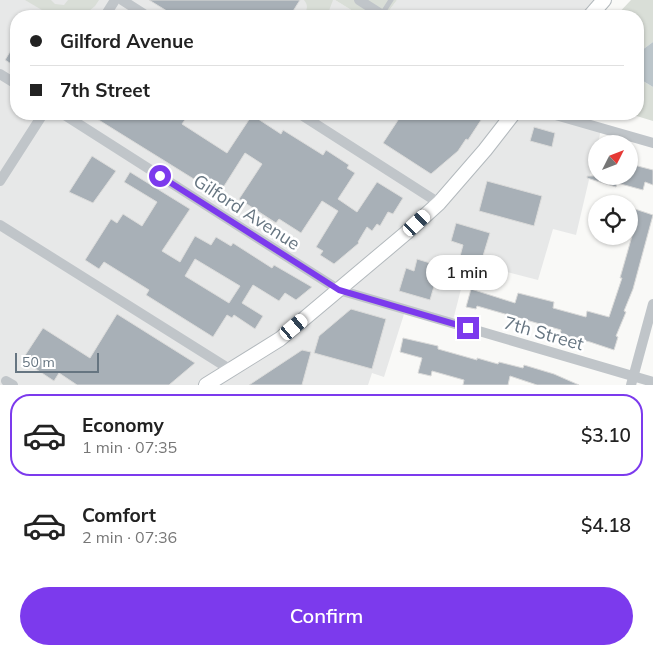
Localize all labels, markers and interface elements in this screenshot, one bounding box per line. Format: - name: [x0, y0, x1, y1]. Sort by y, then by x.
- text: Gilford Avenue: [60, 29, 194, 53]
- text: 7th Street: [60, 78, 150, 102]
- north arrow: [588, 135, 638, 185]
- map controls: [588, 135, 638, 245]
- route start: [149, 165, 171, 187]
- street label: Gilford Avenue: [189, 169, 305, 255]
- button: locate: [588, 195, 638, 245]
- car: [400, 207, 433, 239]
- callout: 1 min: [427, 255, 509, 290]
- text: 1 min: [446, 262, 488, 282]
- street label: 7th Street: [501, 311, 587, 355]
- car: [277, 312, 310, 342]
- route end: [457, 317, 479, 339]
- scale bar: [15, 350, 99, 373]
- text: 50 m: [22, 353, 55, 371]
- icon: car: [22, 413, 67, 458]
- text: Economy: [82, 413, 164, 437]
- text: $3.10: [581, 423, 631, 447]
- text: 1 min · 07:35: [82, 437, 177, 457]
- icon: car: [22, 503, 67, 548]
- text: Comfort: [82, 503, 156, 527]
- text: $4.18: [581, 513, 631, 537]
- text: 2 min · 07:36: [82, 527, 177, 547]
- button: Confirm: [20, 587, 633, 645]

